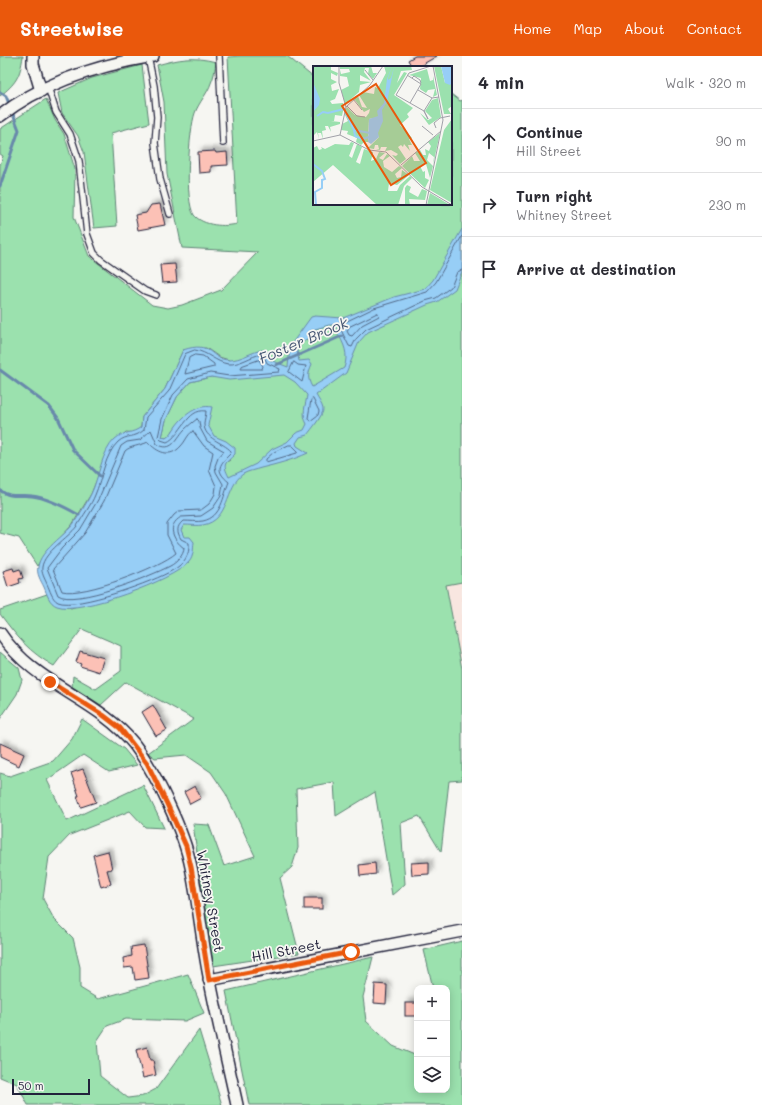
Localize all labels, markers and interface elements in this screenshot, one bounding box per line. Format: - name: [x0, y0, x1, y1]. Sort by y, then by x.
- text: Streetwise: [20, 16, 123, 41]
- text: Home: [513, 19, 551, 38]
- text: Map: [573, 19, 602, 38]
- text: About: [624, 19, 665, 38]
- text: Contact: [687, 19, 742, 38]
- inset map: [313, 66, 452, 205]
- text: 4 min: [478, 71, 524, 93]
- text: Walk · 320 m: [665, 74, 746, 91]
- text: Continue: [516, 122, 583, 142]
- icon: ahead: [478, 130, 500, 152]
- text: 90 m: [716, 132, 746, 149]
- text: Hill Street: [516, 142, 581, 159]
- text: Turn right: [516, 186, 593, 206]
- icon: right: [478, 194, 500, 216]
- text: 230 m: [709, 196, 746, 213]
- text: Whitney Street: [516, 206, 612, 223]
- icon: arrive: [478, 258, 500, 280]
- text: Arrive at destination: [516, 259, 676, 279]
- water label: Foster Brook: [255, 312, 352, 368]
- route end: [41, 673, 59, 691]
- street label: Whitney Street: [193, 848, 229, 954]
- street label: Hill Street: [250, 934, 322, 966]
- route start: [342, 943, 360, 961]
- map controls: [414, 985, 450, 1093]
- button: +: [414, 985, 450, 1021]
- button: −: [414, 1021, 450, 1057]
- button: layers: [414, 1057, 450, 1093]
- scale bar: [12, 1077, 90, 1096]
- text: 50 m: [18, 1078, 44, 1093]

